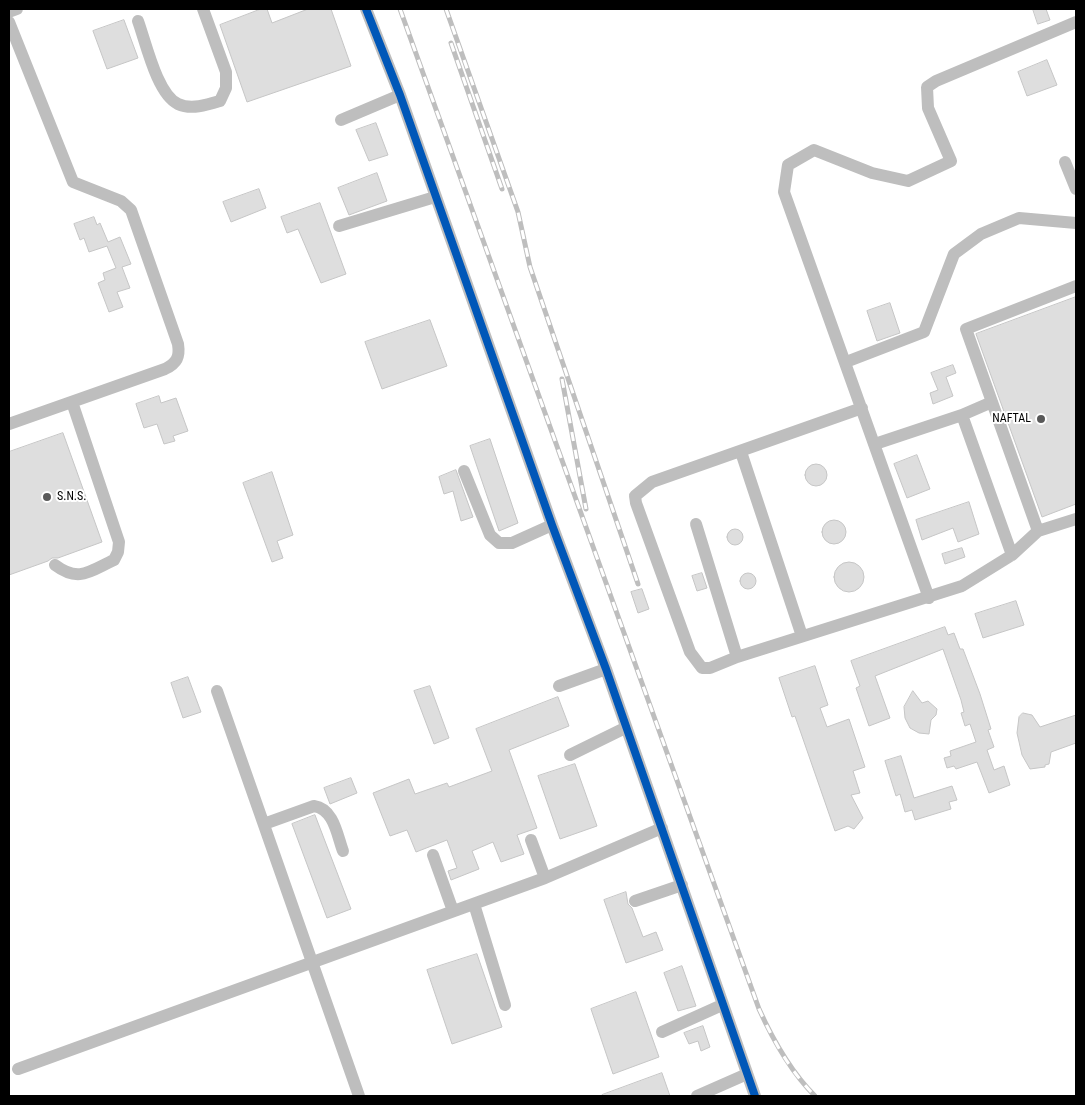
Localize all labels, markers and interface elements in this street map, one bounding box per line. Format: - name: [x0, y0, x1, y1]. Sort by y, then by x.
- place label: NAFTAL: [992, 412, 1031, 426]
- marker: NAFTAL: [1035, 413, 1047, 425]
- place label: S.N.S.: [57, 490, 86, 504]
- marker: S.N.S.: [41, 491, 53, 503]

